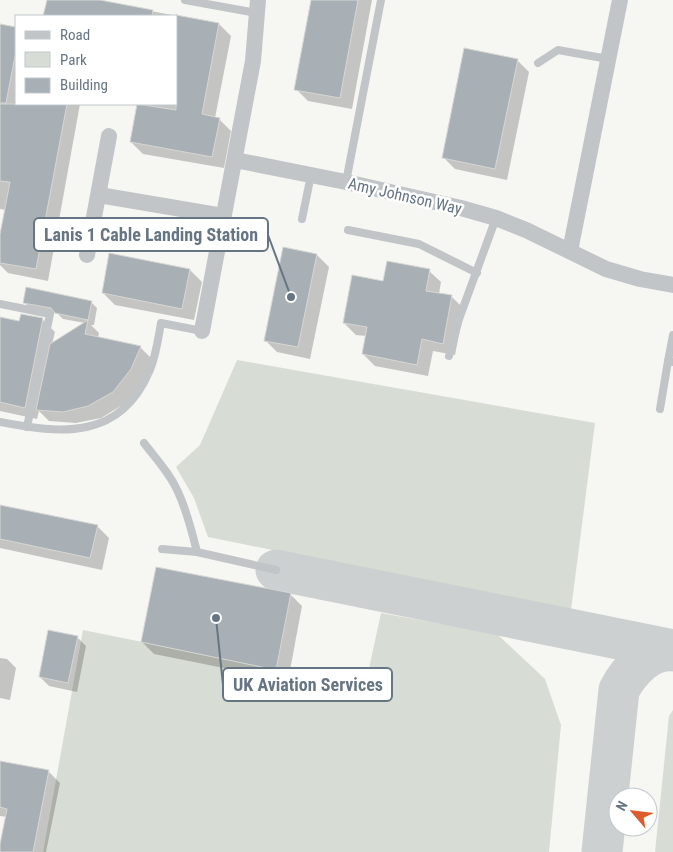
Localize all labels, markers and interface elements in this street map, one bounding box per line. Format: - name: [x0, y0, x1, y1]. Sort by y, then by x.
- legend: [15, 15, 178, 105]
- text: Road: [60, 26, 90, 44]
- text: Park: [60, 51, 87, 69]
- text: Building: [60, 76, 108, 94]
- street label: Amy Johnson Way: [346, 174, 464, 218]
- callout: Lanis 1 Cable Landing Station: [34, 218, 268, 251]
- text: Lanis 1 Cable Landing Station: [44, 224, 258, 245]
- callout: UK Aviation Services: [223, 668, 392, 701]
- text: UK Aviation Services: [233, 674, 383, 695]
- north arrow: [608, 787, 658, 837]
- text: N: [612, 798, 631, 813]

